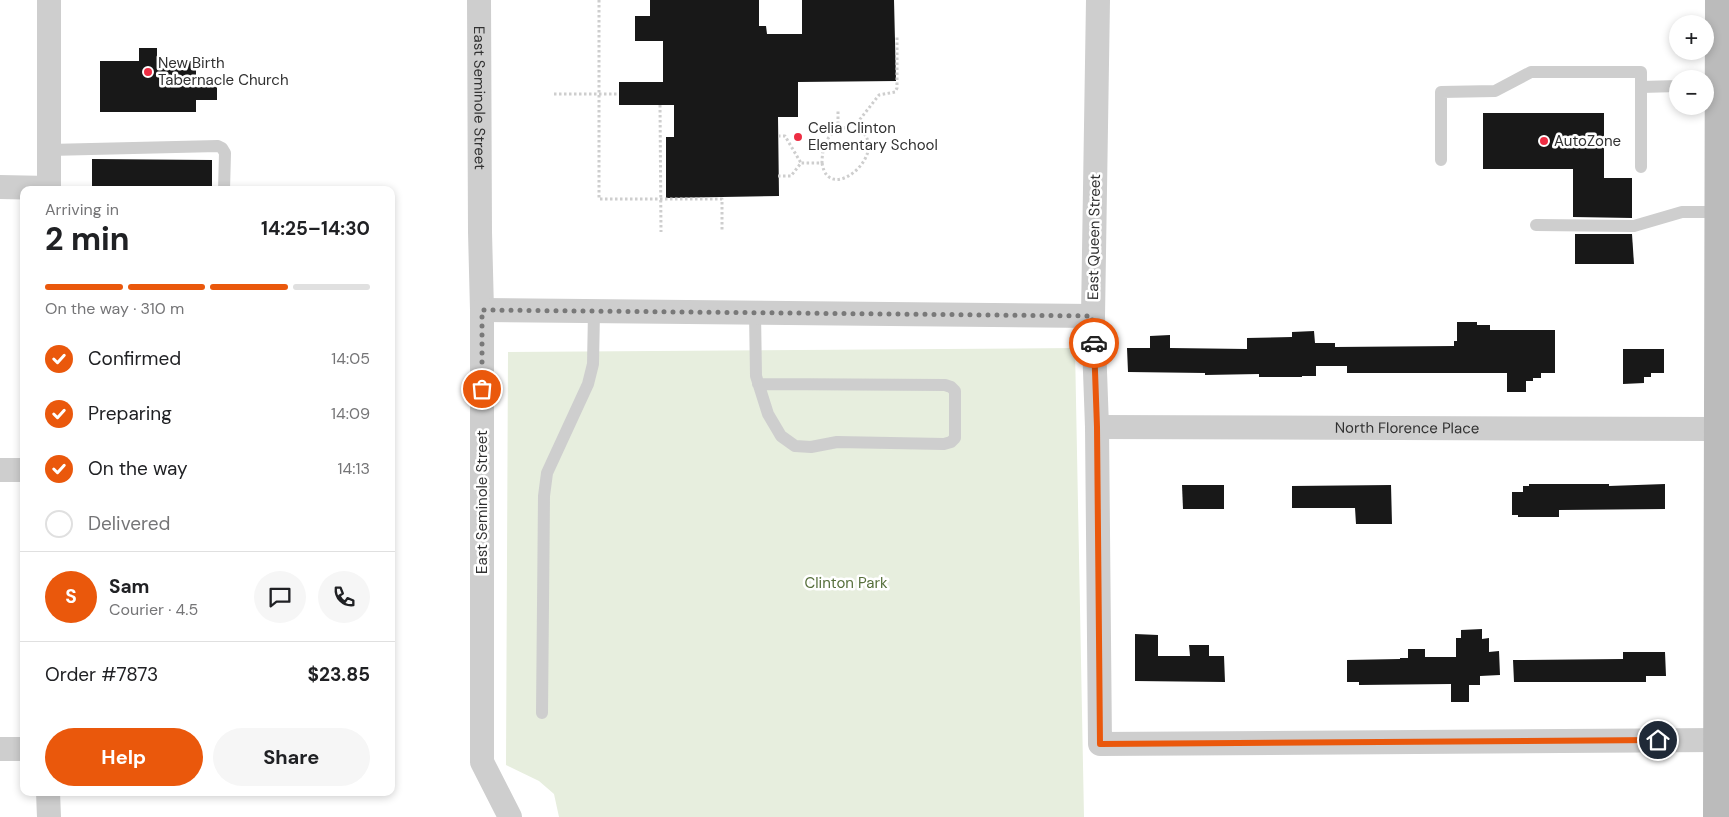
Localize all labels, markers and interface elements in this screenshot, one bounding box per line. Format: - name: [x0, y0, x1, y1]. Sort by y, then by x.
- map controls: [1669, 15, 1714, 115]
- button: +: [1669, 15, 1714, 60]
- street label: East Seminole Street: [469, 26, 490, 170]
- place label: New Birth Tabernacle Church: [158, 53, 289, 90]
- marker: New Birth Tabernacle Church: [142, 66, 154, 78]
- button: −: [1669, 70, 1714, 115]
- place label: Celia Clinton Elementary School: [808, 118, 938, 155]
- marker: Celia Clinton Elementary School: [792, 131, 804, 143]
- place label: AutoZone: [1554, 131, 1621, 151]
- marker: AutoZone: [1538, 135, 1550, 147]
- street label: East Queen Street: [1083, 174, 1105, 300]
- text: Arriving in: [45, 199, 119, 220]
- text: 14:25–14:30: [261, 216, 370, 241]
- text: 2 min: [45, 218, 130, 260]
- text: On the way · 310 m: [45, 298, 184, 319]
- courier: [1069, 318, 1119, 368]
- icon: car: [1080, 329, 1108, 357]
- icon: check: [45, 345, 73, 373]
- text: Confirmed: [88, 346, 181, 371]
- text: 14:05: [331, 348, 370, 369]
- pin: [461, 368, 503, 410]
- icon: bag: [468, 375, 496, 403]
- icon: check: [45, 400, 73, 428]
- text: Preparing: [88, 401, 172, 426]
- text: 14:09: [331, 403, 370, 424]
- street label: North Florence Place: [1335, 418, 1479, 438]
- street label: East Seminole Street: [472, 430, 492, 574]
- icon: check: [45, 455, 73, 483]
- text: On the way: [88, 456, 188, 481]
- text: 14:13: [338, 458, 370, 479]
- text: Delivered: [88, 511, 170, 536]
- button: chat: [254, 571, 306, 623]
- button: phone: [318, 571, 370, 623]
- park label: Clinton Park: [804, 573, 888, 593]
- text: Sam: [109, 574, 150, 599]
- text: S: [65, 584, 77, 609]
- text: Courier · 4.5: [109, 599, 198, 620]
- text: Order #7873: [45, 662, 158, 687]
- text: $23.85: [307, 662, 370, 687]
- pin: [1637, 719, 1679, 761]
- icon: home: [1644, 726, 1672, 754]
- button: Help: [45, 728, 203, 786]
- button: Share: [213, 728, 370, 786]

